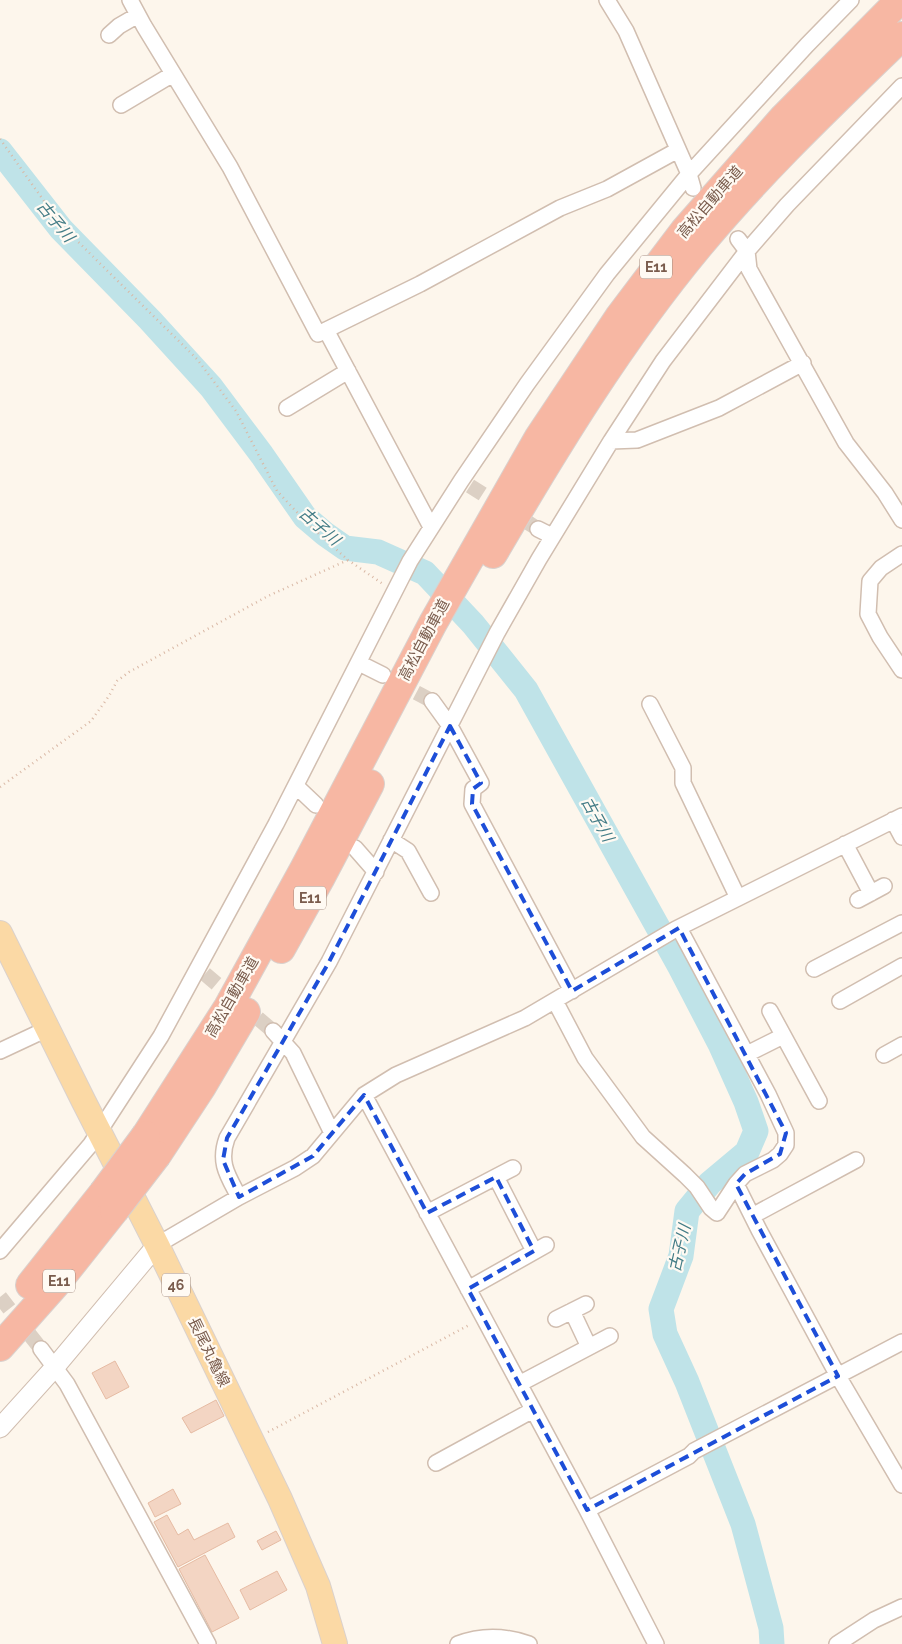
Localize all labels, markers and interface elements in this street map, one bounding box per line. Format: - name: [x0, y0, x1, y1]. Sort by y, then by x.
- street label: 高松自動車道: [674, 162, 746, 242]
- water label: 古子川: [33, 197, 80, 247]
- road number: E11: [640, 256, 672, 278]
- water label: 古子川: [295, 503, 346, 551]
- street label: 高松自動車道: [395, 596, 453, 684]
- water label: 古子川: [578, 794, 618, 847]
- road number: E11: [294, 886, 326, 910]
- street label: 高松自動車道: [202, 954, 262, 1040]
- water label: 古子川: [665, 1221, 695, 1274]
- road number: E11: [43, 1270, 75, 1292]
- road number: 46: [162, 1274, 190, 1296]
- street label: 長尾丸亀線: [184, 1314, 234, 1390]

